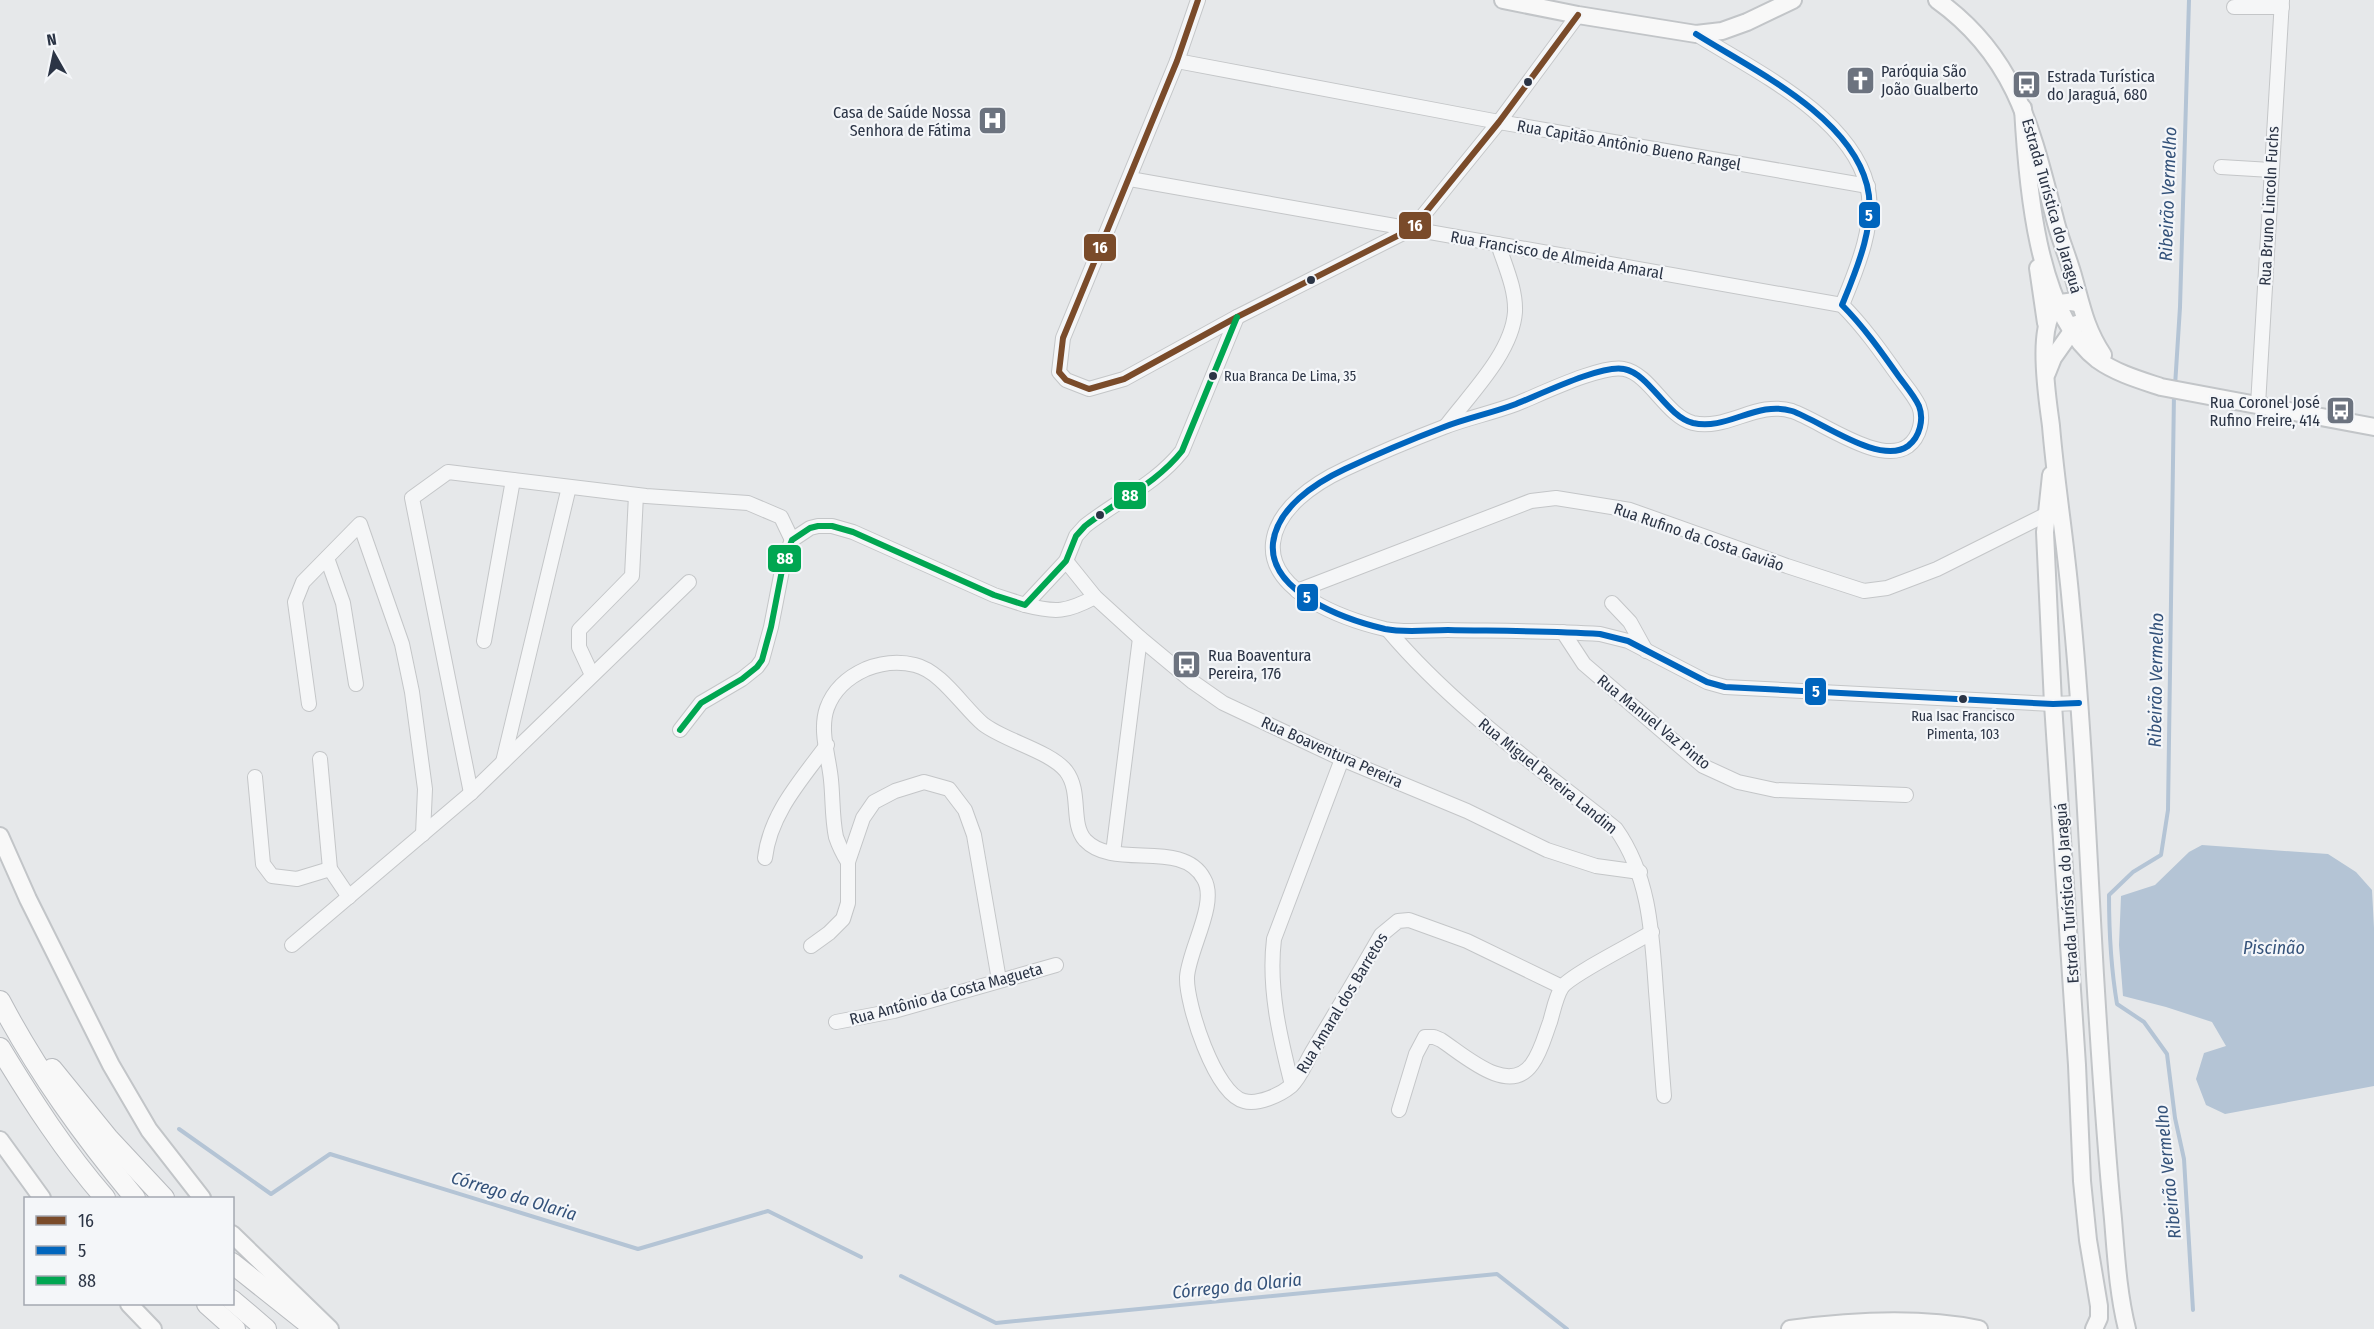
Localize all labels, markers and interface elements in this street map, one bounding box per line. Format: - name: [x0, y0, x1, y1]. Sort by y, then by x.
- north arrow: [24, 24, 84, 84]
- text: N: [46, 30, 58, 50]
- place label: Paróquia São João Gualberto: [1881, 62, 1979, 99]
- church icon: Paróquia São João Gualberto: [1844, 64, 1876, 96]
- place label: Estrada Turística do Jaraguá, 680: [2047, 67, 2155, 104]
- bus stop icon: Estrada Turística do Jaraguá, 680: [2010, 69, 2042, 101]
- unlabelled marker: [1522, 76, 1534, 88]
- place label: Casa de Saúde Nossa Senhora de Fátima: [833, 103, 971, 140]
- hospital icon: Casa de Saúde Nossa Senhora de Fátima: [976, 105, 1008, 137]
- street label: Rua Capitão Antônio Bueno Rangel: [1516, 116, 1742, 174]
- street label: Estrada Turística do Jaraguá: [2018, 116, 2086, 296]
- water label: Ribeirão Vermelho: [2155, 126, 2181, 262]
- street label: Rua Bruno Lincoln Fuchs: [2255, 126, 2283, 286]
- line badge: 5: [1858, 201, 1881, 229]
- text: 5: [1865, 206, 1873, 225]
- line badge: 16: [1398, 211, 1432, 240]
- text: 16: [1407, 216, 1423, 235]
- street label: Rua Francisco de Almeida Amaral: [1449, 227, 1665, 283]
- line badge: 16: [1083, 233, 1117, 262]
- text: 16: [1092, 238, 1108, 257]
- unlabelled marker: [1305, 274, 1317, 286]
- place label: Rua Branca De Lima, 35: [1224, 368, 1356, 385]
- marker: Rua Branca De Lima, 35: [1207, 370, 1219, 382]
- place label: Rua Coronel José Rufino Freire, 414: [2210, 393, 2320, 430]
- bus stop icon: Rua Coronel José Rufino Freire, 414: [2325, 395, 2357, 427]
- line badge: 88: [1113, 481, 1147, 510]
- text: 88: [1122, 486, 1139, 505]
- street label: Rua Rufino da Costa Gavião: [1611, 499, 1787, 575]
- unlabelled marker: [1094, 509, 1106, 521]
- line badge: 88: [767, 544, 802, 573]
- text: 88: [777, 549, 794, 568]
- line badge: 5: [1296, 583, 1319, 612]
- text: 5: [1303, 588, 1311, 607]
- water label: Ribeirão Vermelho: [2144, 612, 2168, 748]
- place label: Rua Boaventura Pereira, 176: [1208, 646, 1311, 683]
- bus stop icon: Rua Boaventura Pereira, 176: [1171, 648, 1203, 680]
- street label: Rua Manuel Vaz Pinto: [1594, 670, 1714, 774]
- line badge: 5: [1804, 677, 1827, 706]
- text: 5: [1812, 682, 1820, 701]
- marker: Rua Isac Francisco Pimenta, 103: [1957, 693, 1969, 705]
- place label: Rua Isac Francisco Pimenta, 103: [1911, 708, 2015, 743]
- street label: Rua Boaventura Pereira: [1258, 712, 1406, 792]
- street label: Rua Miguel Pereira Landim: [1475, 714, 1621, 838]
- street label: Estrada Turística do Jaraguá: [2051, 802, 2083, 984]
- street label: Rua Amaral dos Barretos: [1292, 929, 1392, 1077]
- water label: Piscinão: [2243, 937, 2305, 959]
- street label: Rua Antônio da Costa Magueta: [847, 959, 1045, 1029]
- water label: Ribeirão Vermelho: [2150, 1104, 2186, 1240]
- water label: Córrego da Olaria: [449, 1166, 579, 1226]
- legend: [24, 1197, 234, 1305]
- text: 16: [78, 1210, 94, 1232]
- text: 5: [78, 1240, 86, 1262]
- water label: Córrego da Olaria: [1171, 1268, 1303, 1304]
- text: 88: [78, 1270, 96, 1292]

